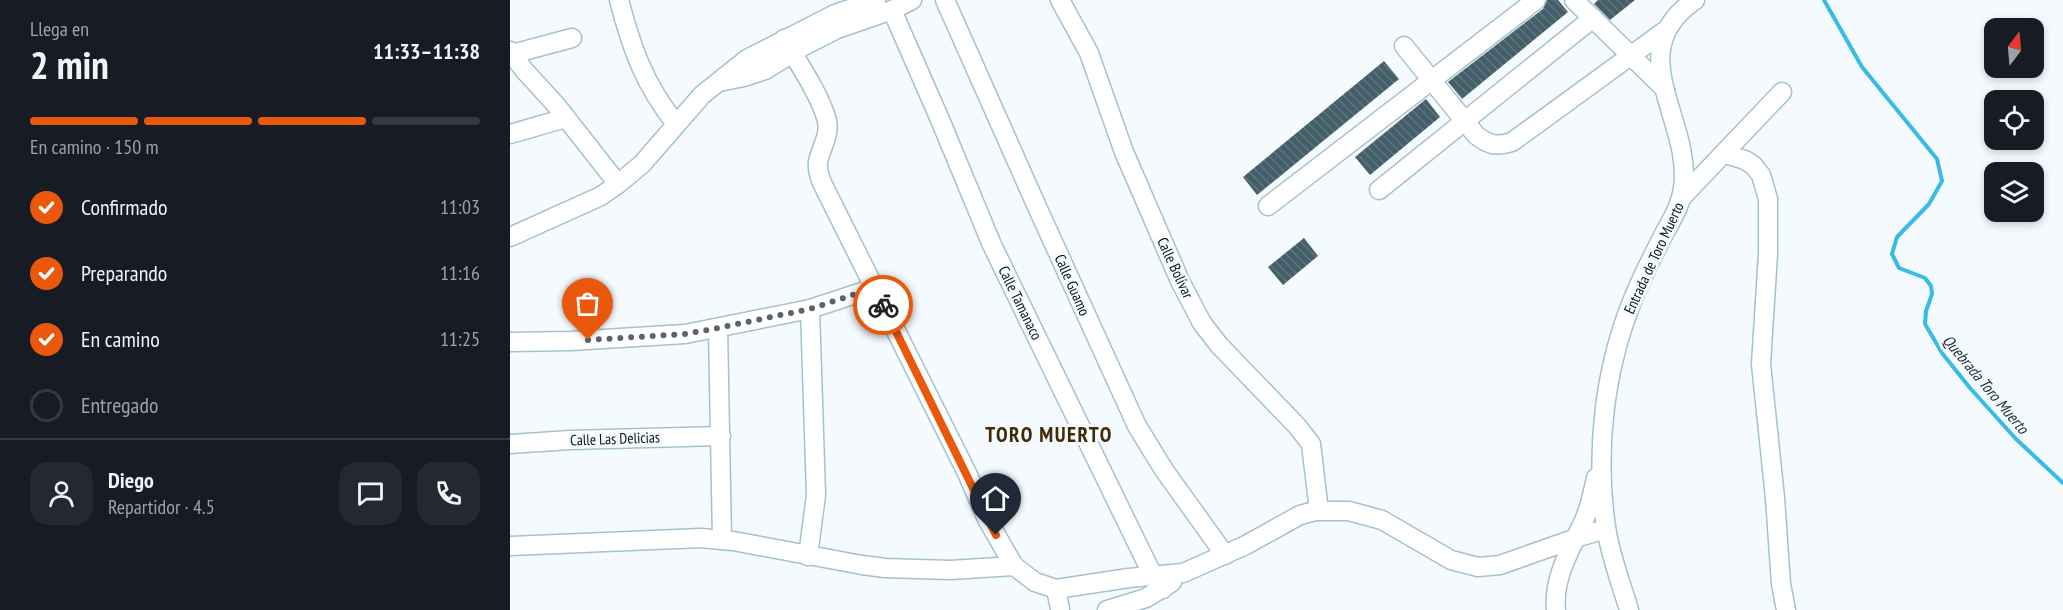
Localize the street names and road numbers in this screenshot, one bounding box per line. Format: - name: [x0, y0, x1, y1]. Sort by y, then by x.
- street label: Entrada de Toro Muerto: [1619, 199, 1688, 317]
- street label: Calle Bolívar: [1153, 234, 1198, 302]
- street label: Calle Guamo: [1051, 251, 1094, 318]
- street label: Calle Tamanaco: [994, 263, 1047, 343]
- street label: Calle Las Delicias: [570, 427, 660, 450]

